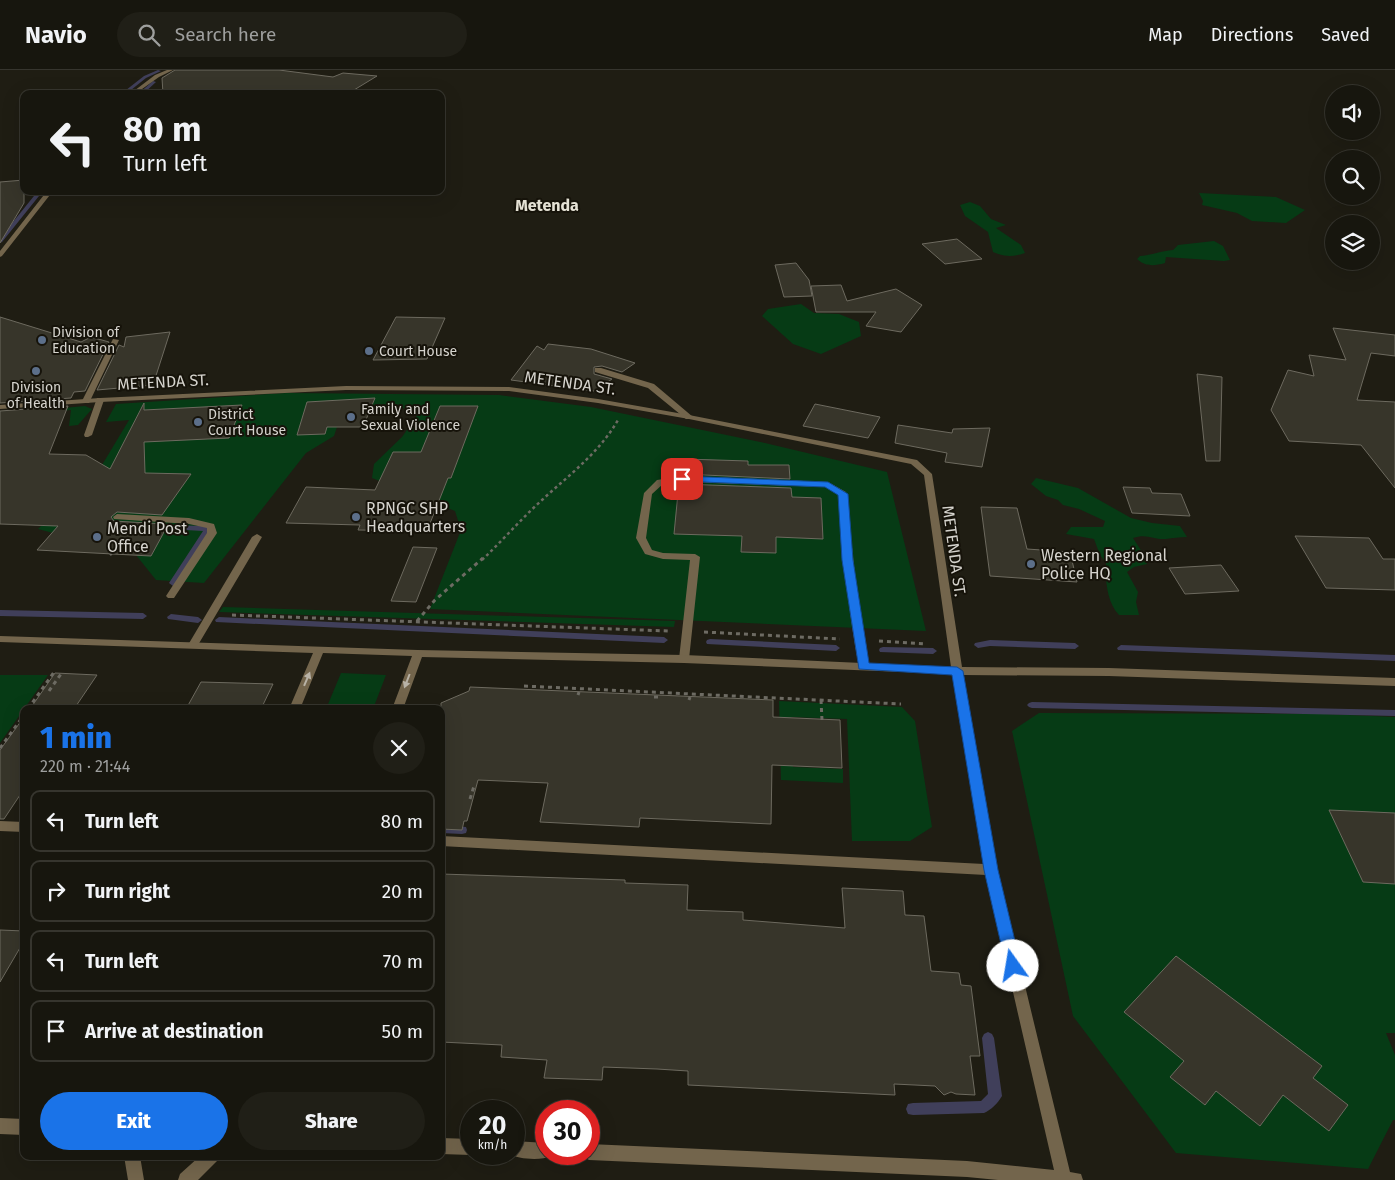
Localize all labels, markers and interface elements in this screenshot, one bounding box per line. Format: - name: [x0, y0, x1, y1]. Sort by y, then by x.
- search box: [117, 12, 467, 57]
- text: Navio: [25, 21, 87, 49]
- icon: search: [135, 21, 163, 49]
- text: Search here: [175, 23, 276, 46]
- text: Map: [1148, 24, 1183, 46]
- text: Directions: [1211, 24, 1293, 46]
- text: Saved: [1321, 24, 1370, 46]
- map controls: [1325, 85, 1380, 270]
- button: sound: [1325, 85, 1380, 140]
- text: 80 m: [123, 108, 202, 150]
- icon: left: [40, 110, 105, 175]
- text: Turn left: [123, 150, 207, 177]
- button: search: [1325, 150, 1380, 205]
- district label: Metenda: [515, 196, 579, 215]
- button: layers: [1325, 215, 1380, 270]
- place label: Division of Education: [52, 324, 121, 357]
- marker: Division of Education: [36, 334, 48, 346]
- place label: Court House: [379, 343, 457, 360]
- marker: Court House: [363, 345, 375, 357]
- marker: Division of Health: [30, 365, 42, 377]
- street label: METENDA ST.: [523, 367, 617, 399]
- street label: METENDA ST.: [117, 370, 210, 394]
- place label: Division of Health: [7, 379, 65, 412]
- place label: Family and Sexual Violence: [361, 401, 460, 434]
- place label: District Court House: [208, 406, 286, 439]
- marker: Family and Sexual Violence: [345, 411, 357, 423]
- marker: District Court House: [192, 416, 204, 428]
- pin: [661, 458, 703, 500]
- icon: arrive: [668, 465, 696, 493]
- place label: RPNGC SHP Headquarters: [366, 499, 465, 536]
- street label: METENDA ST.: [938, 504, 970, 598]
- marker: RPNGC SHP Headquarters: [350, 511, 362, 523]
- place label: Mendi Post Office: [107, 519, 187, 556]
- marker: Mendi Post Office: [91, 531, 103, 543]
- place label: Western Regional Police HQ: [1041, 546, 1168, 583]
- marker: Western Regional Police HQ: [1025, 558, 1037, 570]
- one-way arrow: [303, 672, 311, 686]
- one-way arrow: [403, 673, 411, 688]
- text: 1 min: [40, 720, 112, 756]
- button: close: [373, 722, 425, 774]
- text: 220 m · 21:44: [40, 757, 130, 776]
- icon: left: [42, 807, 70, 835]
- text: Turn left: [85, 810, 159, 833]
- text: 80 m: [381, 810, 423, 833]
- icon: right: [42, 877, 70, 905]
- text: Turn right: [85, 880, 170, 903]
- text: 20 m: [382, 880, 423, 903]
- position arrow: [986, 939, 1038, 991]
- icon: left: [42, 947, 70, 975]
- text: Turn left: [85, 950, 159, 973]
- text: 70 m: [383, 950, 423, 973]
- icon: arrive: [42, 1017, 70, 1045]
- text: Arrive at destination: [85, 1020, 264, 1043]
- text: 50 m: [382, 1020, 423, 1043]
- button: Exit: [40, 1092, 228, 1150]
- button: Share: [238, 1092, 425, 1150]
- speed limit sign: 30: [535, 1100, 600, 1165]
- text: 20: [479, 1111, 506, 1141]
- text: km/h: [478, 1138, 507, 1152]

